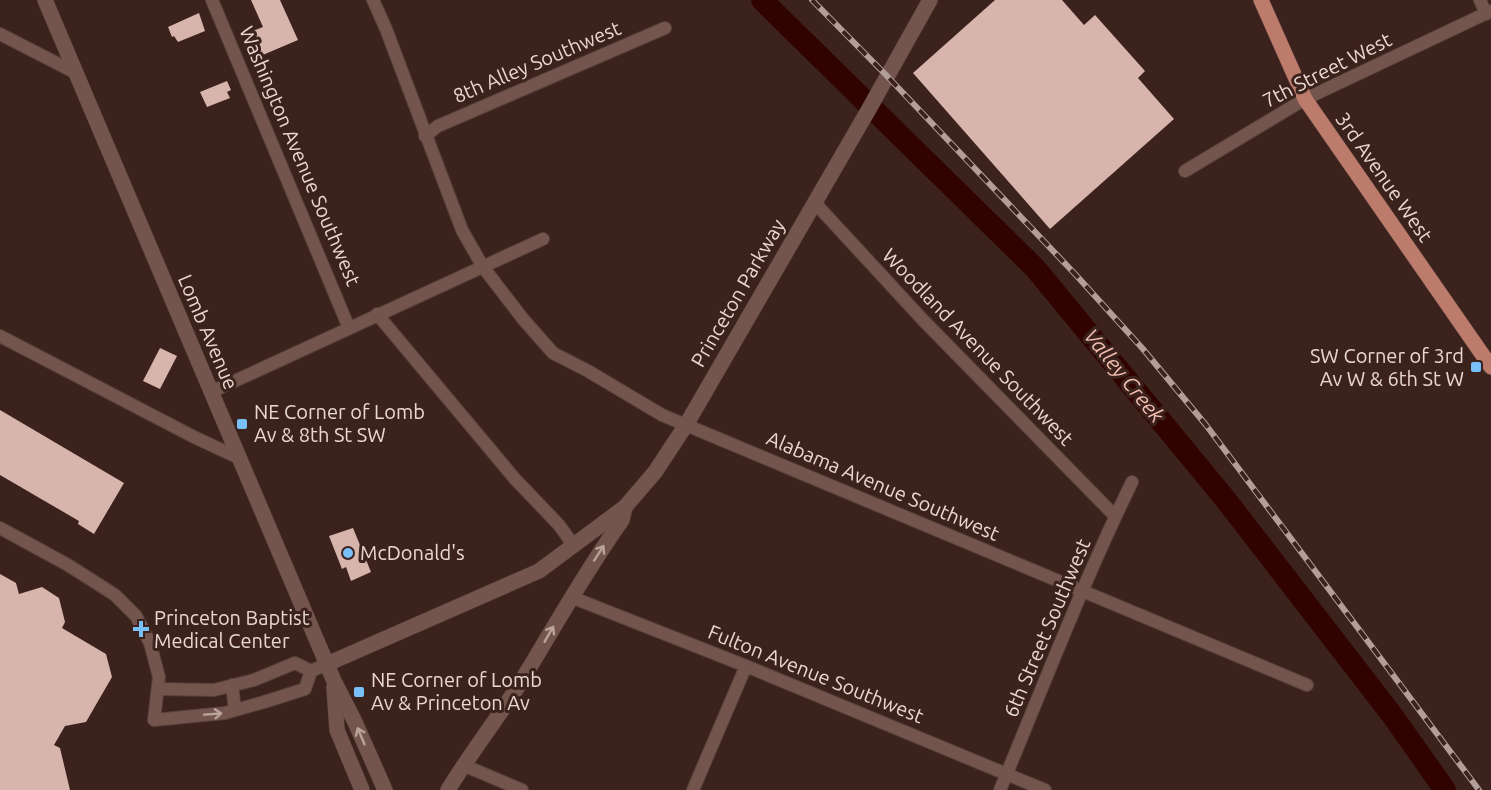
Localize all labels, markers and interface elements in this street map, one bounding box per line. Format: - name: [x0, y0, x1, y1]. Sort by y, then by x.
- street label: 8th Alley Southwest: [450, 16, 624, 107]
- street label: Washington Avenue Southwest: [235, 23, 366, 289]
- street label: 7th Street West: [1259, 27, 1395, 112]
- street label: 3rd Avenue West: [1331, 108, 1438, 246]
- street label: Princeton Parkway: [686, 214, 789, 371]
- street label: Woodland Avenue Southwest: [878, 244, 1079, 450]
- street label: Lomb Avenue: [174, 271, 243, 393]
- water label: Valley Creek: [1080, 324, 1170, 427]
- place label: SW Corner of 3rd Av W & 6th St W: [1310, 344, 1464, 390]
- marker: SW Corner of 3rd Av W & 6th St W: [1469, 360, 1483, 374]
- place label: NE Corner of Lomb Av & 8th St SW: [254, 400, 425, 446]
- marker: NE Corner of Lomb Av & 8th St SW: [235, 417, 249, 431]
- street label: Alabama Avenue Southwest: [763, 426, 1003, 545]
- street label: 6th Street Southwest: [999, 535, 1095, 720]
- place label: McDonald's: [360, 541, 465, 564]
- one-way arrow: [594, 545, 606, 562]
- marker: McDonald's: [341, 546, 355, 560]
- place label: Princeton Baptist Medical Center: [154, 606, 310, 652]
- marker: Princeton Baptist Medical Center: [132, 620, 150, 638]
- street label: Fulton Avenue Southwest: [705, 620, 927, 727]
- one-way arrow: [543, 626, 555, 643]
- place label: NE Corner of Lomb Av & Princeton Av: [371, 668, 542, 714]
- marker: NE Corner of Lomb Av & Princeton Av: [352, 685, 366, 699]
- one-way arrow: [202, 708, 222, 719]
- one-way arrow: [355, 728, 367, 746]

